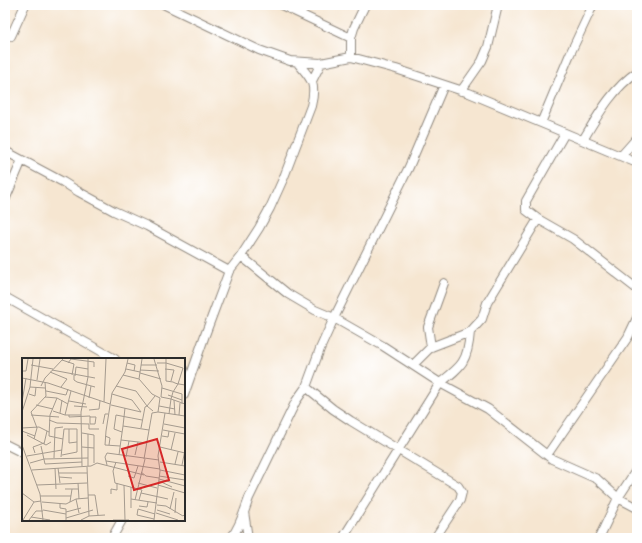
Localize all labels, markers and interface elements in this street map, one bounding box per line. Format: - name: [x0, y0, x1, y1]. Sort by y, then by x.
- inset map: [22, 358, 185, 521]

